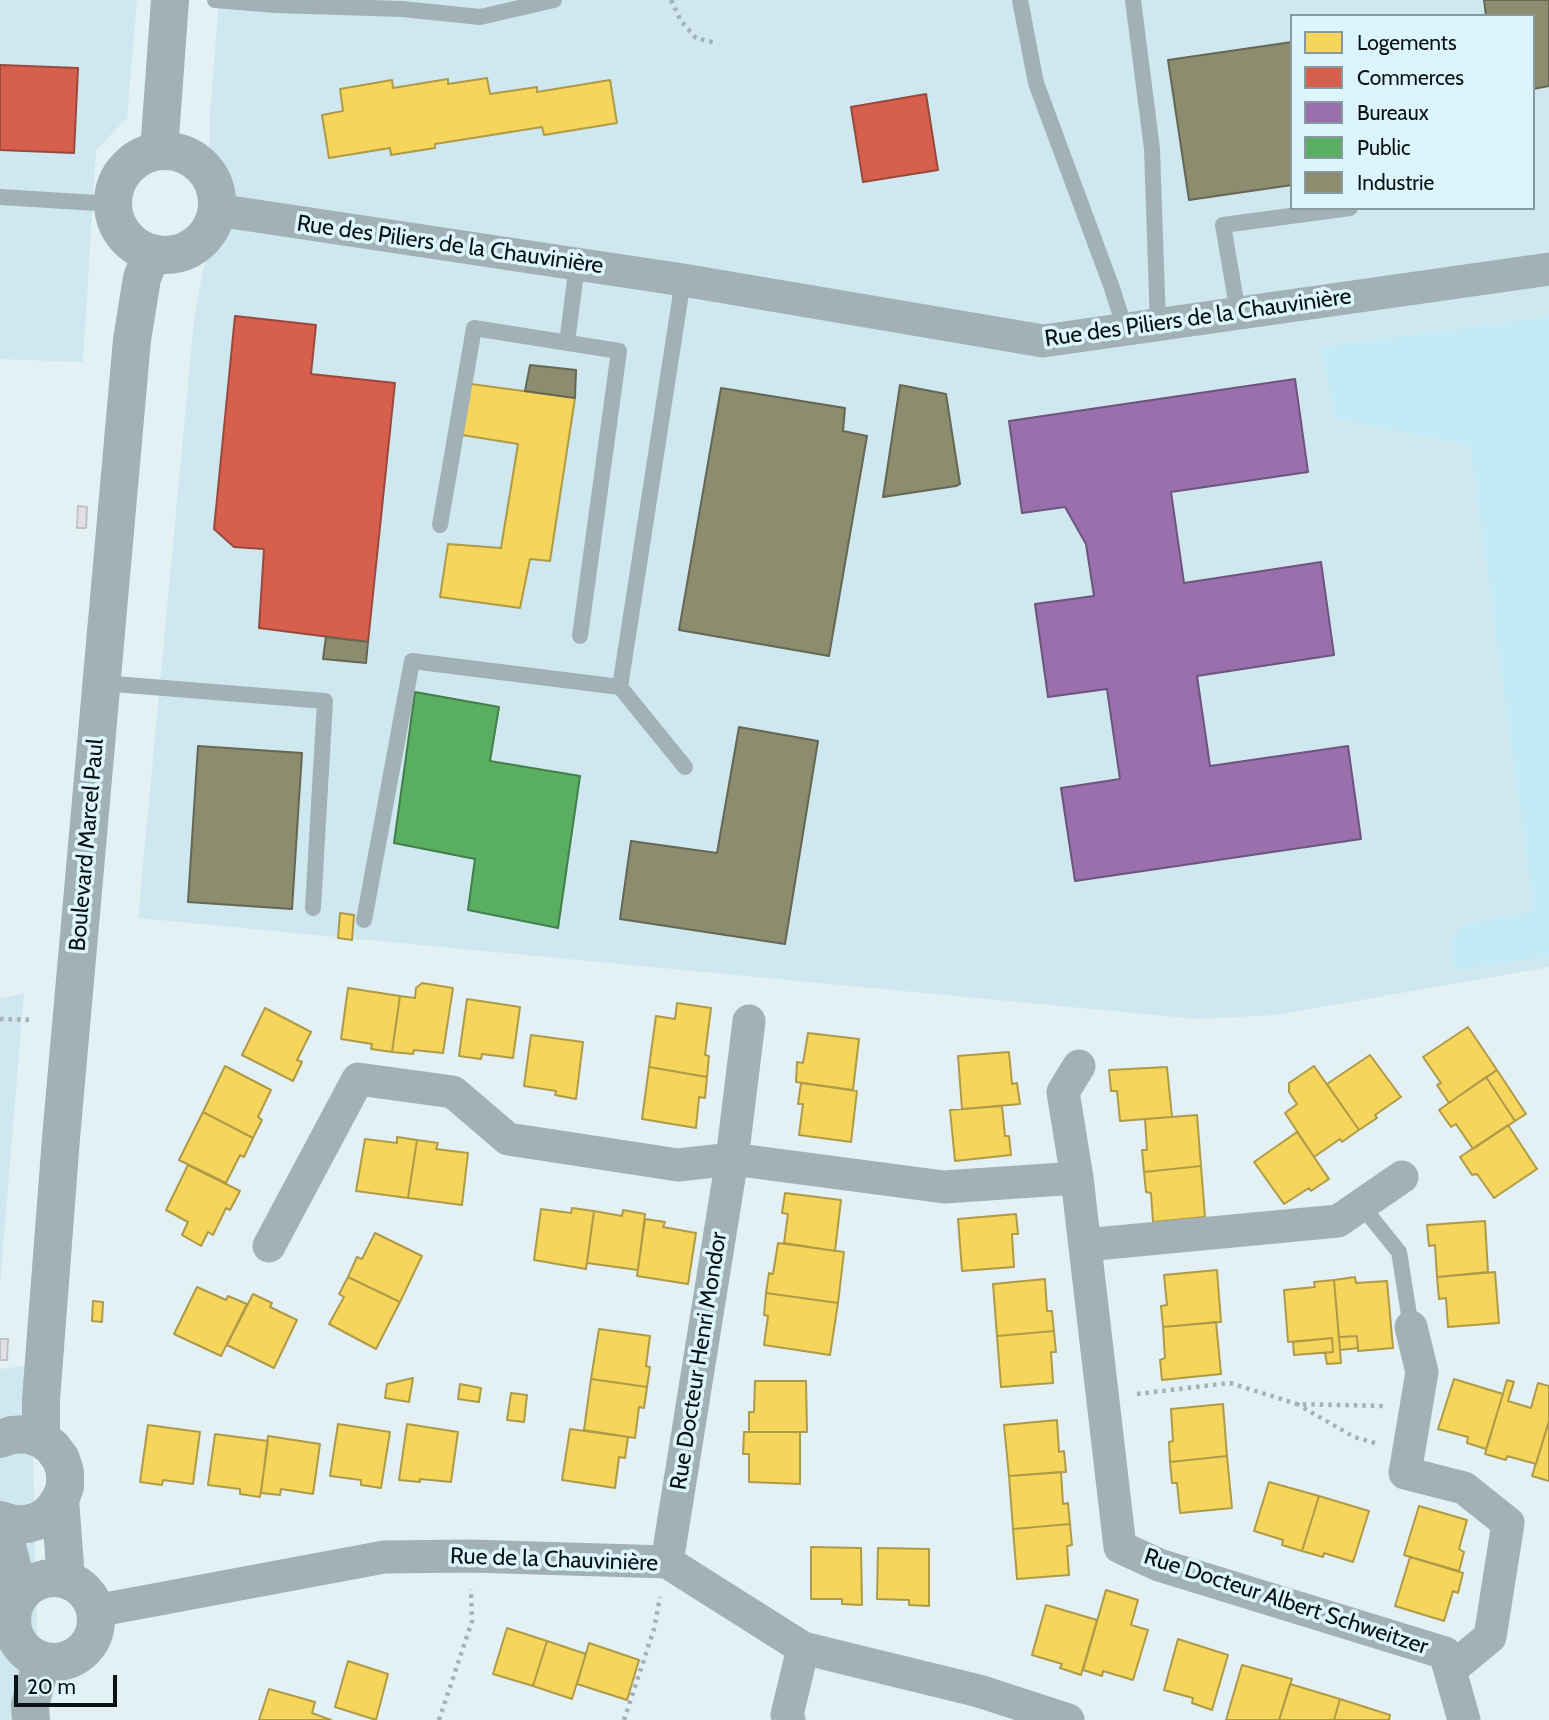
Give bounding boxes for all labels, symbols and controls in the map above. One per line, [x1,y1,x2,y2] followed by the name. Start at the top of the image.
[1290,14,1535,210] legend
[1357,30,1457,55] text: Logements
[1357,65,1464,90] text: Commerces
[1357,100,1429,125] text: Bureaux
[1357,135,1411,160] text: Public
[1357,170,1434,195] text: Industrie
[295,210,605,280] street label: Rue des Piliers de la Chauvinière
[1043,283,1353,353] street label: Rue des Piliers de la Chauvinière
[64,738,110,952] street label: Boulevard Marcel Paul
[665,1230,733,1492] street label: Rue Docteur Henri Mondor
[450,1543,658,1577] street label: Rue de la Chauvinière
[1140,1543,1432,1661] street label: Rue Docteur Albert Schweitzer
[18,1660,121,1704] scale bar
[27,1674,76,1699] text: 20 m

